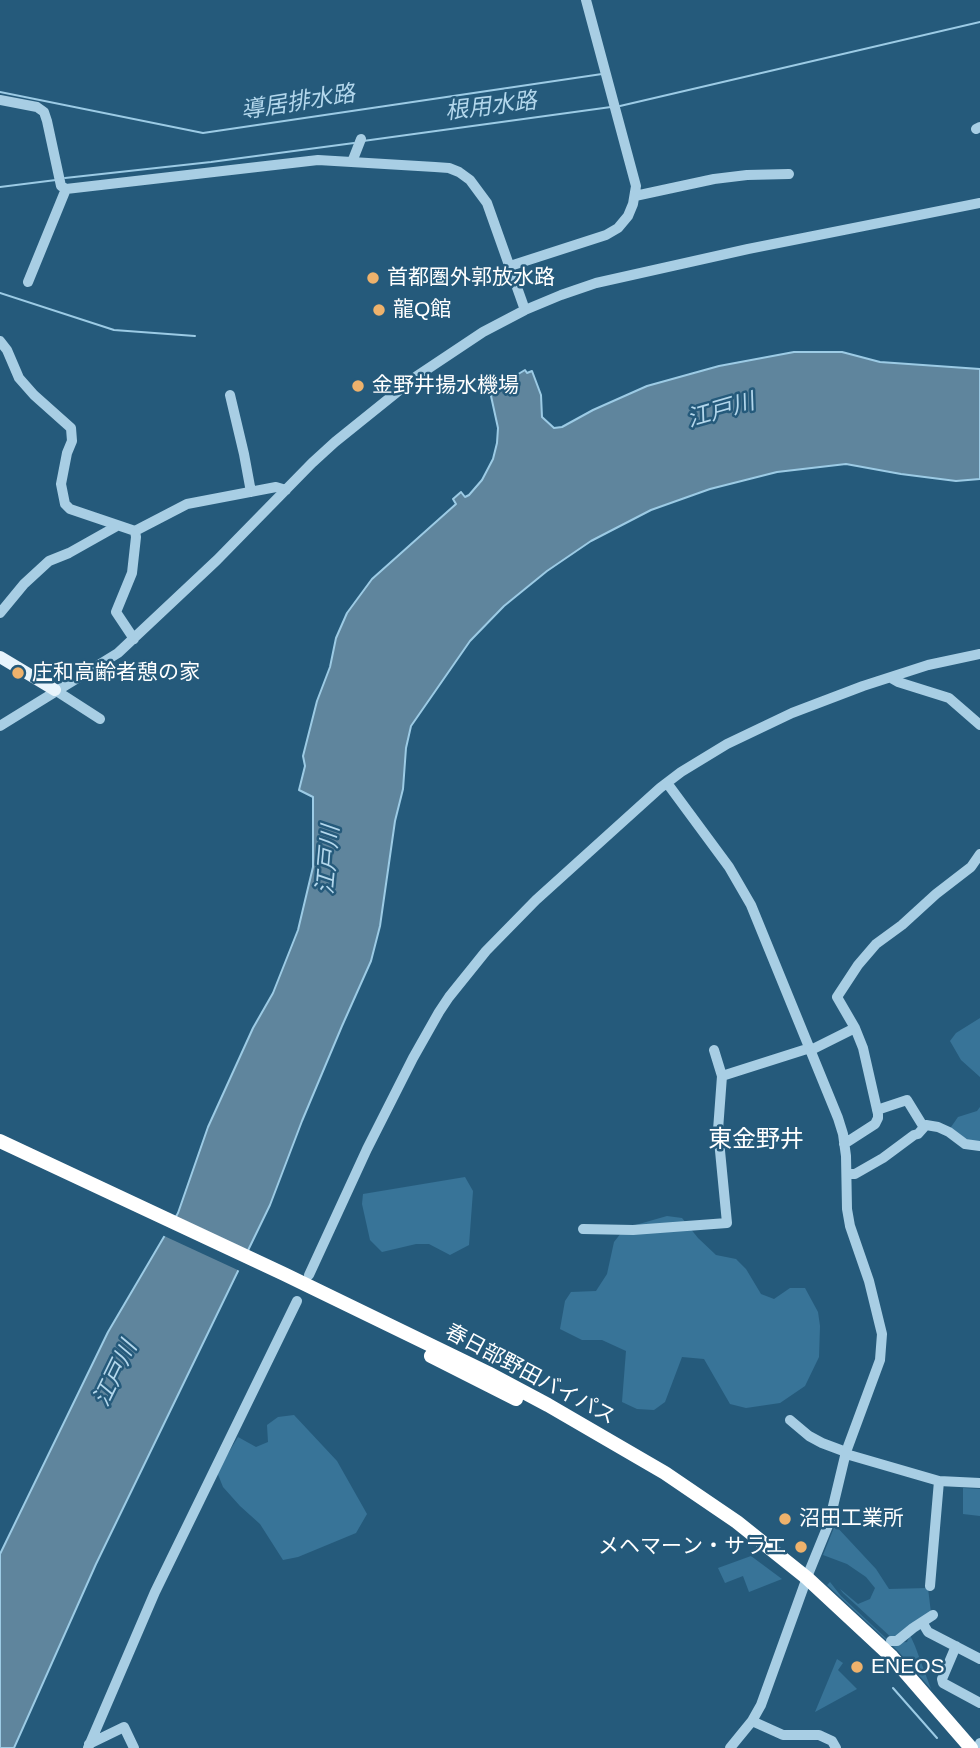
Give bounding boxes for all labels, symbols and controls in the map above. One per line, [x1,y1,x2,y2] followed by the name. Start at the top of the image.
[239,80,357,126] water label: 導居排水路
[444,88,538,126] water label: 根用水路
[387,265,555,291] place label: 首都圏外郭放水路
[365,270,381,286] marker: 首都圏外郭放水路
[393,297,451,323] place label: 龍Q館
[371,302,387,318] marker: 龍Q館
[372,373,519,399] place label: 金野井揚水機場
[350,378,366,394] marker: 金野井揚水機場
[684,388,758,434] water label: 江戸川
[32,660,200,686] place label: 庄和高齢者憩の家
[10,665,26,681] marker: 庄和高齢者憩の家
[312,824,346,896] water label: 江戸川
[708,1126,804,1154] district label: 東金野井
[441,1320,619,1430] street label: 春日部野田バイパス
[88,1337,144,1411] water label: 江戸川
[799,1506,904,1532] place label: 沼田工業所
[777,1511,793,1527] marker: 沼田工業所
[598,1534,787,1560] place label: メヘマーン・サラエ
[793,1539,809,1555] marker: メヘマーン・サラエ
[871,1654,945,1680] place label: ENEOS
[849,1659,865,1675] marker: ENEOS

